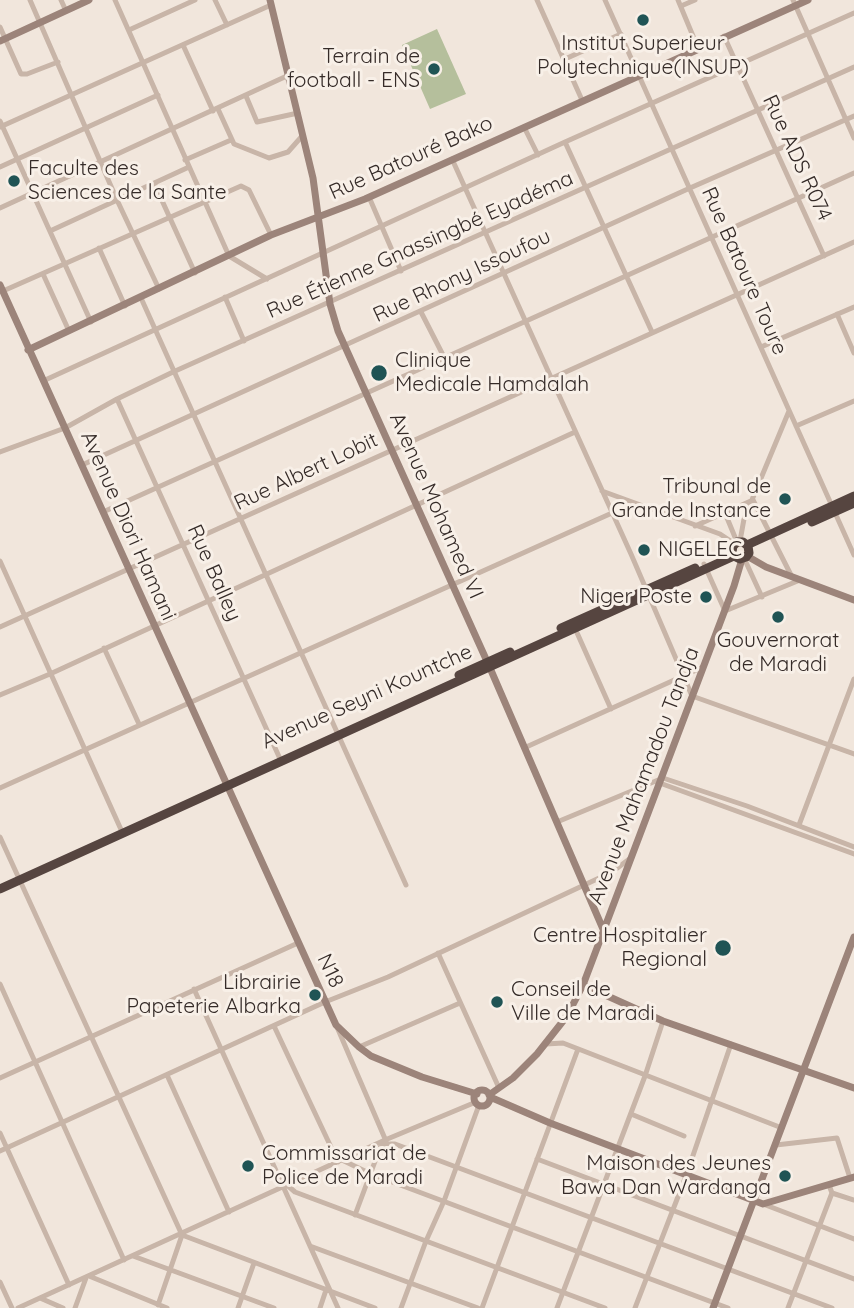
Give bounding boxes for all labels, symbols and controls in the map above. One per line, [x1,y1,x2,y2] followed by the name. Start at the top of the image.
[635,12,651,28] marker: Institut Superieur Polytechnique(INSUP)
[537,31,749,81] place label: Institut Superieur Polytechnique(INSUP)
[287,44,420,94] place label: Terrain de football - ENS
[426,61,442,77] marker: Terrain de football - ENS
[757,91,837,225] street label: Rue ADS R074
[325,111,497,205] street label: Rue Batouré Bako
[28,156,227,206] place label: Faculte des Sciences de la Sante
[263,166,577,324] street label: Rue Étienne Gnassingbé Eyadéma
[6,173,22,189] marker: Faculte des Sciences de la Sante
[696,183,792,359] street label: Rue Batoure Toure
[369,224,555,328] street label: Rue Rhony Issoufou
[395,348,589,398] place label: Clinique Medicale Hamdalah
[369,363,389,383] marker: Clinique Medicale Hamdalah
[384,409,488,603] street label: Avenue Mohamed VI
[75,427,181,625] street label: Avenue Diori Hamani
[230,428,382,516] street label: Rue Albert Lobit
[611,474,771,524] place label: Tribunal de Grande Instance
[777,491,793,507] marker: Tribunal de Grande Instance
[182,521,246,625] street label: Rue Balley
[658,537,742,563] place label: NIGELEC
[636,542,652,558] marker: NIGELEC
[580,584,692,610] place label: Niger Poste
[698,589,714,605] marker: Niger Poste
[770,609,786,625] marker: Gouvernorat de Maradi
[717,628,839,678] place label: Gouvernorat de Maradi
[258,639,476,755] street label: Avenue Seyni Kountche
[583,644,705,908] street label: Avenue Mahamadou Tandja
[533,923,707,973] place label: Centre Hospitalier Regional
[713,938,733,958] marker: Centre Hospitalier Regional
[311,950,349,992] street label: N18
[126,970,301,1020] place label: Librairie Papeterie Albarka
[511,977,655,1027] place label: Conseil de Ville de Maradi
[307,987,323,1003] marker: Librairie Papeterie Albarka
[489,994,505,1010] marker: Conseil de Ville de Maradi
[262,1141,427,1191] place label: Commissariat de Police de Maradi
[561,1151,771,1201] place label: Maison des Jeunes Bawa Dan Wardanga
[240,1158,256,1174] marker: Commissariat de Police de Maradi
[777,1168,793,1184] marker: Maison des Jeunes Bawa Dan Wardanga

